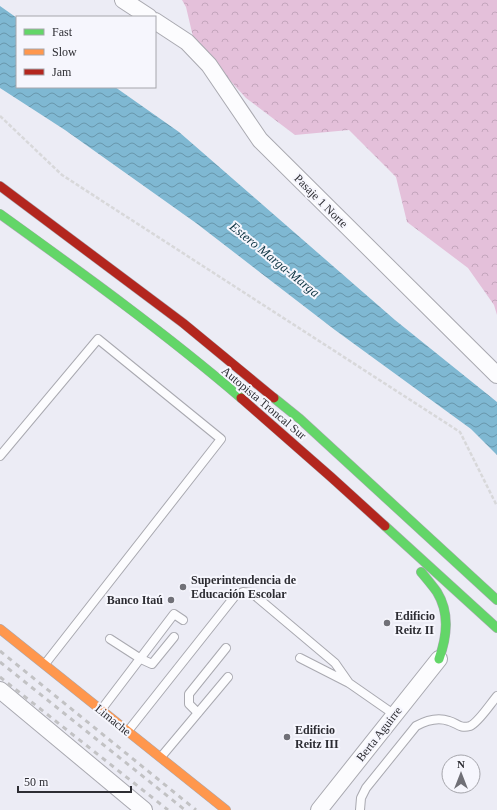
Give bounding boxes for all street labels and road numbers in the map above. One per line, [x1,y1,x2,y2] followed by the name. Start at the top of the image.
[291,171,351,231] street label: Pasaje 1 Norte
[219,364,309,442] street label: Autopista Troncal Sur
[92,701,134,739] street label: Limache
[353,704,405,764] street label: Berta Aguirre

